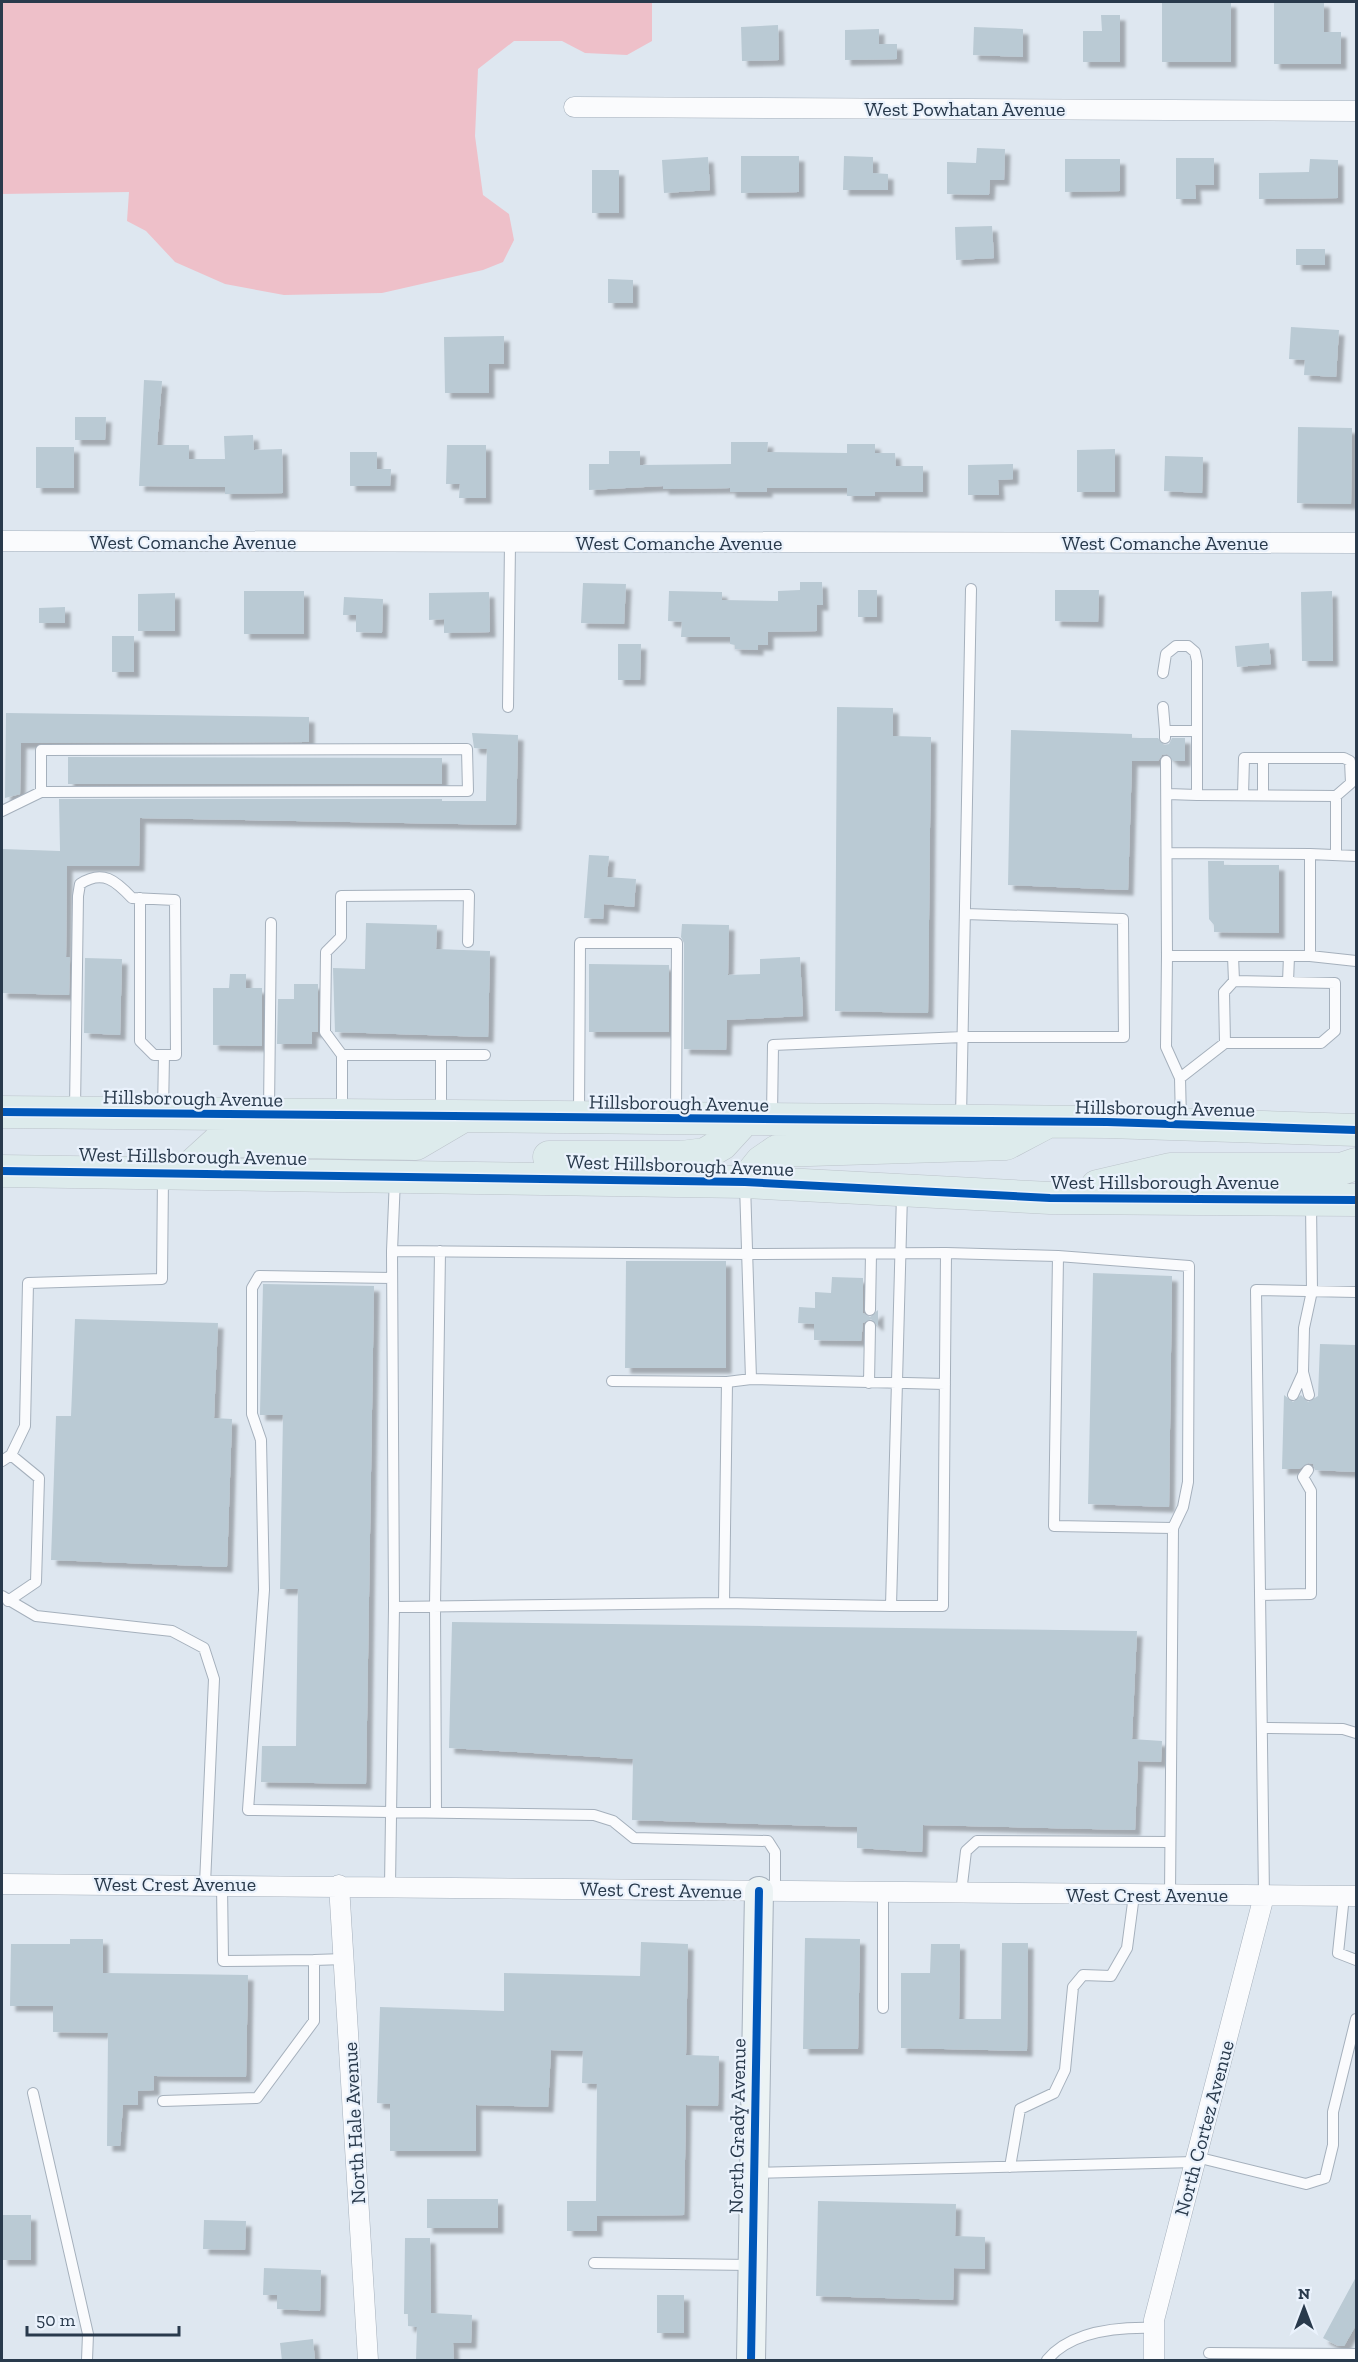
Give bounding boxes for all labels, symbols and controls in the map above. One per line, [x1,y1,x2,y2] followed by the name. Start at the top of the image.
[865,97,1065,121] street label: West Powhatan Avenue
[90,530,296,554] street label: West Comanche Avenue
[576,531,782,555] street label: West Comanche Avenue
[1062,531,1268,555] street label: West Comanche Avenue
[103,1084,283,1112] street label: Hillsborough Avenue
[589,1089,769,1117] street label: Hillsborough Avenue
[1075,1094,1255,1122] street label: Hillsborough Avenue
[79,1142,307,1170] street label: West Hillsborough Avenue
[566,1149,794,1181] street label: West Hillsborough Avenue
[1051,1170,1279,1194] street label: West Hillsborough Avenue
[94,1872,256,1896] street label: West Crest Avenue
[580,1877,742,1903] street label: West Crest Avenue
[1066,1883,1228,1907] street label: West Crest Avenue
[723,2038,751,2214] street label: North Grady Avenue
[1169,2038,1239,2218] street label: North Cortez Avenue
[338,2041,370,2205] street label: North Hale Avenue
[1274,2278,1334,2338] north arrow
[1298,2284,1310,2303] text: N
[27,2299,178,2337] scale bar
[36,2309,76,2331] text: 50 m

